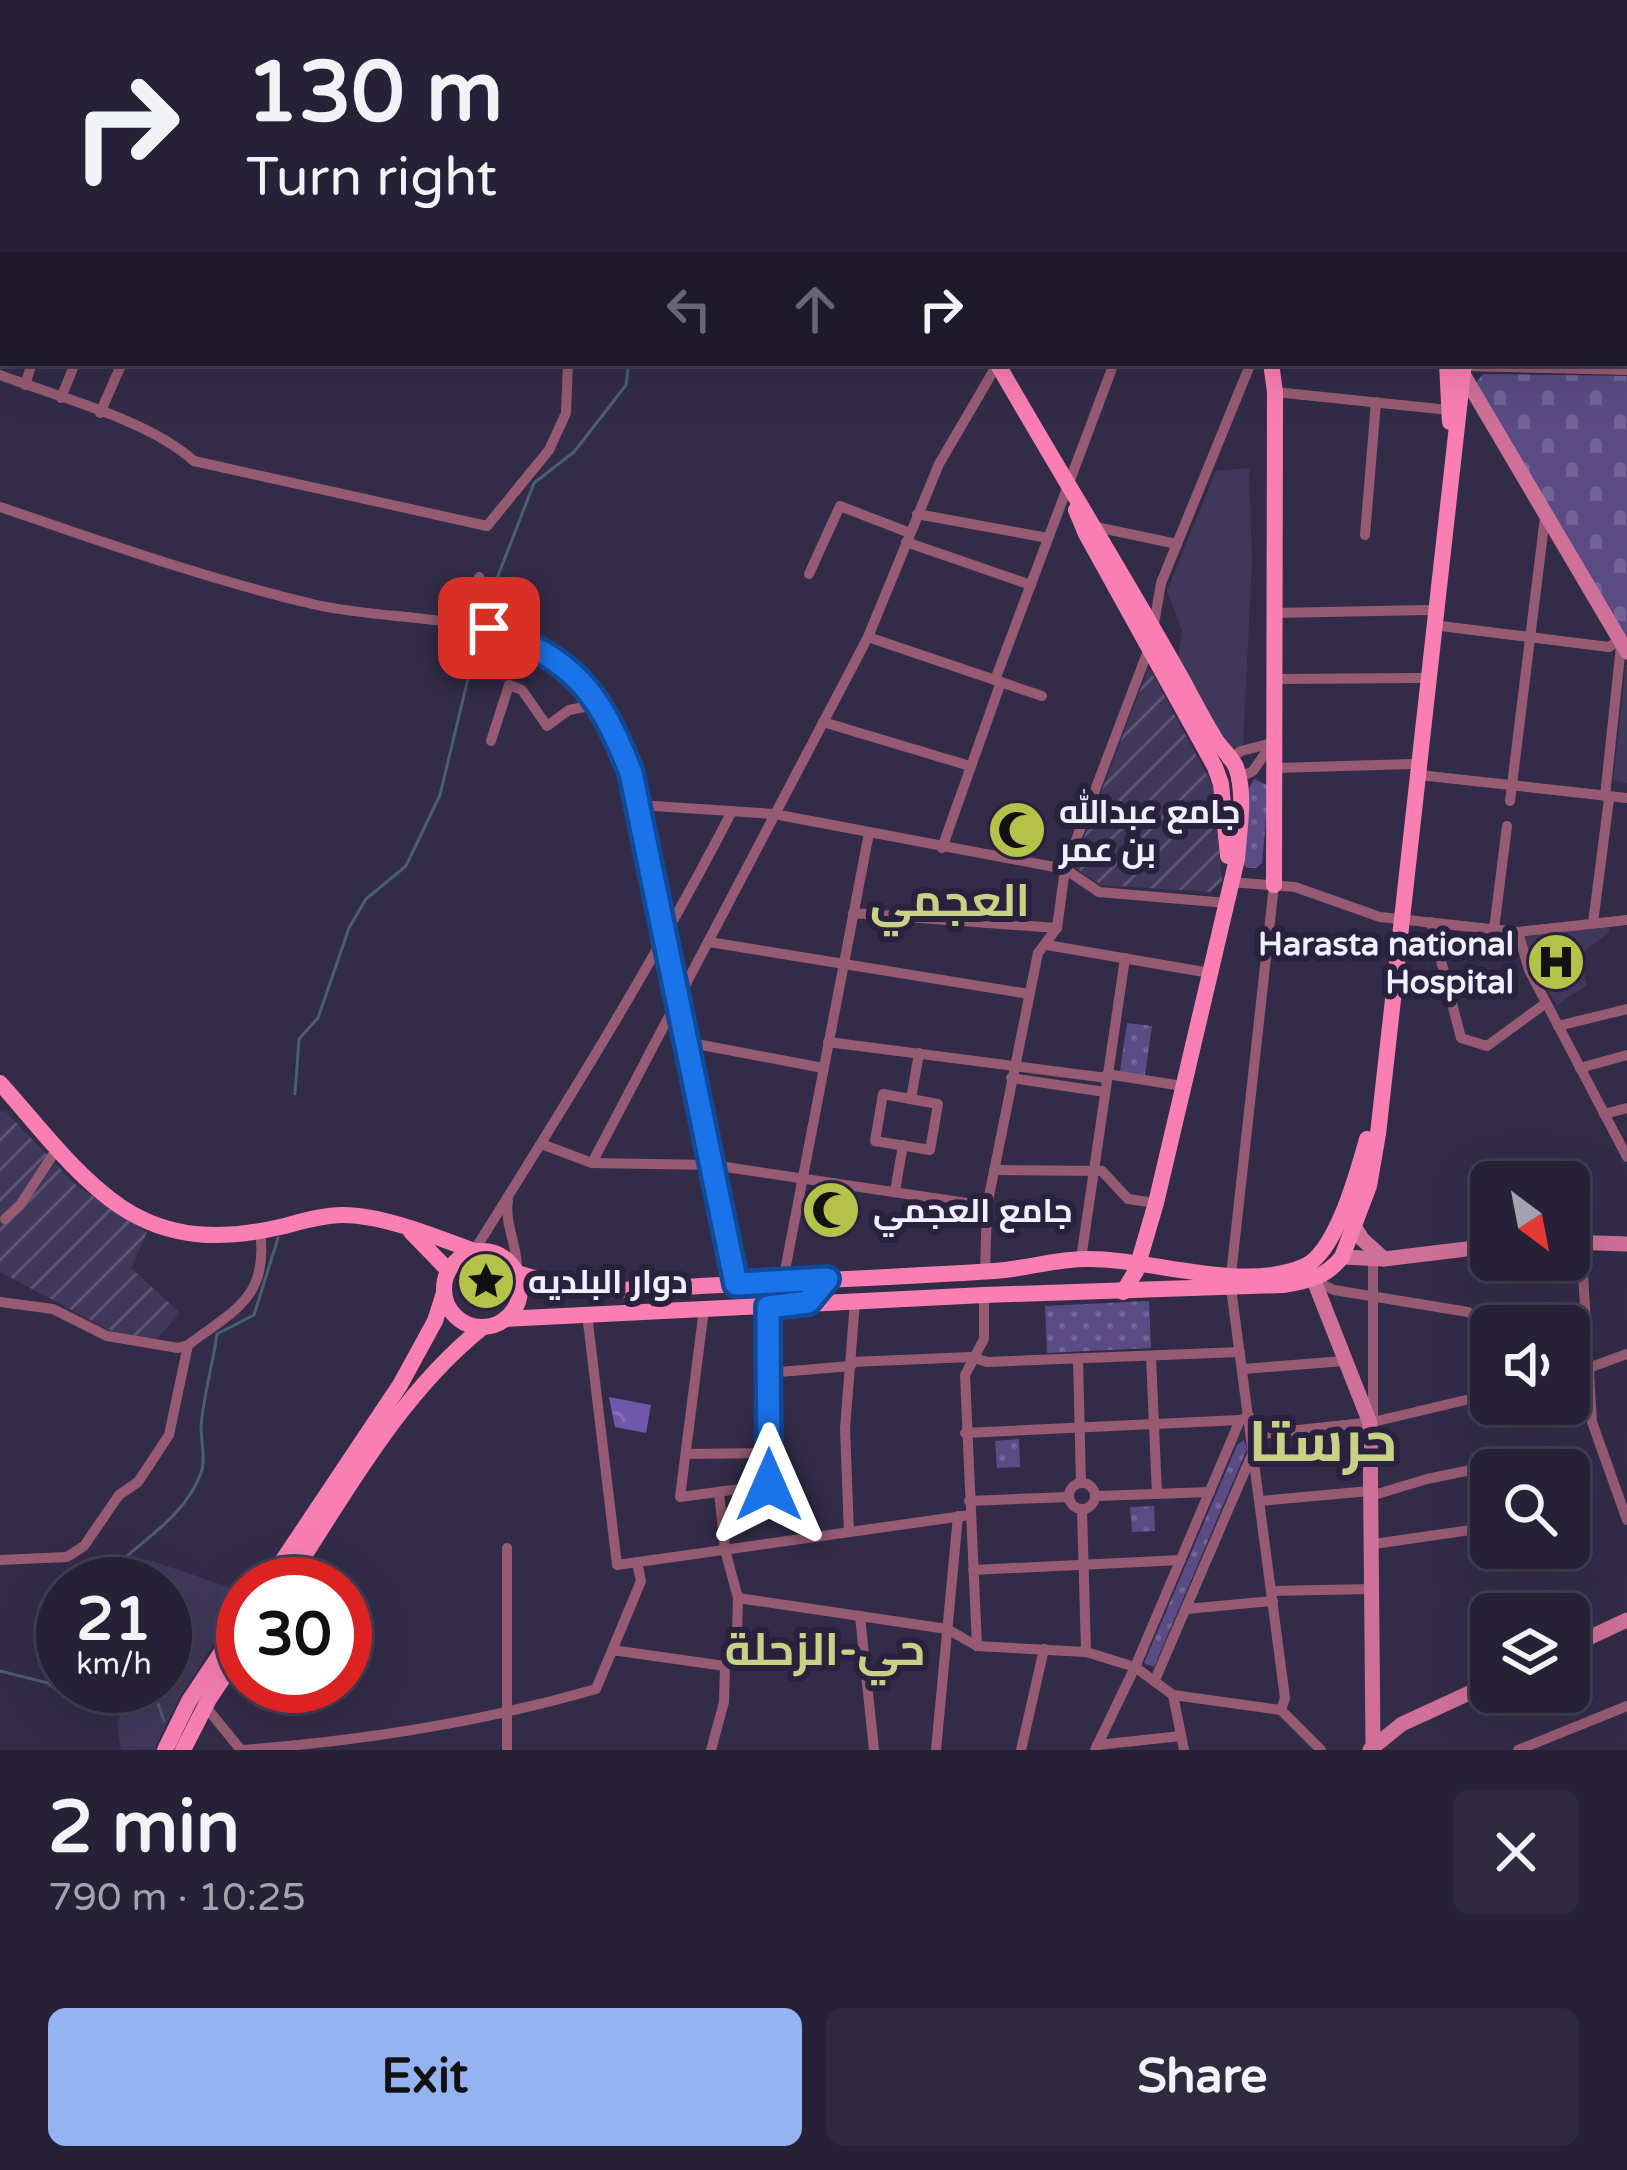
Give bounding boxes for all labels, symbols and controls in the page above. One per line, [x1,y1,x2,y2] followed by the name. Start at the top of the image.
[246,43,503,144] text: 130 m
[48,48,204,204] icon: right
[246,145,497,210] text: Turn right
[656,276,722,342] icon: left
[782,276,848,342] icon: ahead
[908,276,974,342] icon: right
[438,577,540,679] pin
[456,595,522,661] icon: arrive
[1058,789,1240,870] place label: جامع عبدالله بن عمر
[986,799,1048,861] mosque icon: جامع عبدالله بن عمر
[870,875,1030,937] district label: العجمي
[1258,925,1514,1002] place label: Harasta national Hospital
[1525,931,1587,993] hospital icon: Harasta national Hospital
[1470,1161,1590,1281] north arrow
[1470,1161,1590,1713] map controls
[800,1179,862,1241] mosque icon: جامع العجمي
[873,1192,1073,1237] place label: جامع العجمي
[455,1250,517,1312] place icon: دوار البلديه
[528,1263,688,1302] place label: دوار البلديه
[1470,1305,1590,1425] button: sound
[1249,1409,1397,1477] district label: حرستا
[706,1422,832,1548] position arrow
[1470,1449,1590,1569] button: search
[216,1557,372,1713] speed limit sign: 30
[76,1584,152,1656] text: 21
[1470,1593,1590,1713] button: layers
[725,1624,925,1686] district label: حي-الزحلة
[76,1646,152,1683] text: km/h
[48,1785,240,1872] text: 2 min
[1453,1789,1579,1915] button: close
[48,1874,306,1921] text: 790 m · 10:25
[48,2008,802,2146] button: Exit
[826,2008,1579,2146] button: Share

